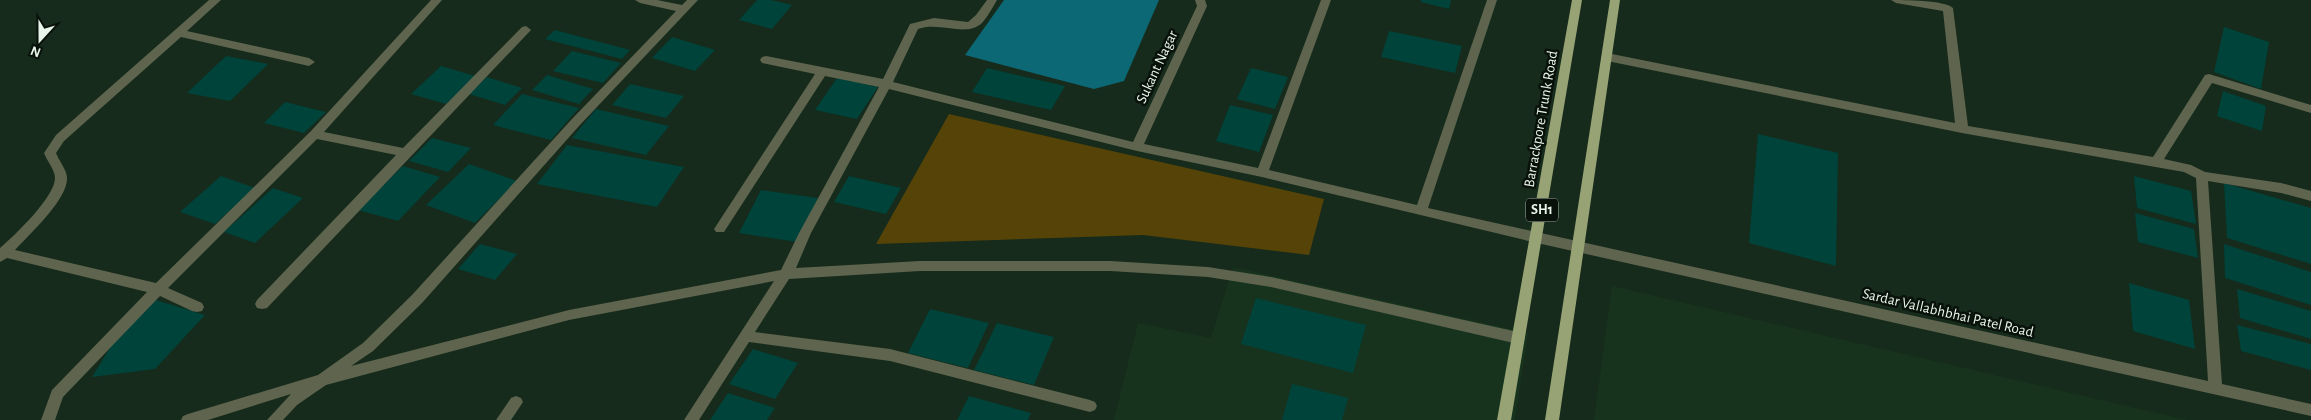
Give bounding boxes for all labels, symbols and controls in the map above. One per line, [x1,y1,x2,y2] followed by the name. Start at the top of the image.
[15,15,65,65] north arrow
[1134,28,1180,106] street label: Sukant Nagar
[29,43,43,59] text: N
[1522,49,1560,189] street label: Barrackpore Trunk Road
[1526,198,1558,222] road number: SH1
[1861,286,2035,340] street label: Sardar Vallabhbhai Patel Road

